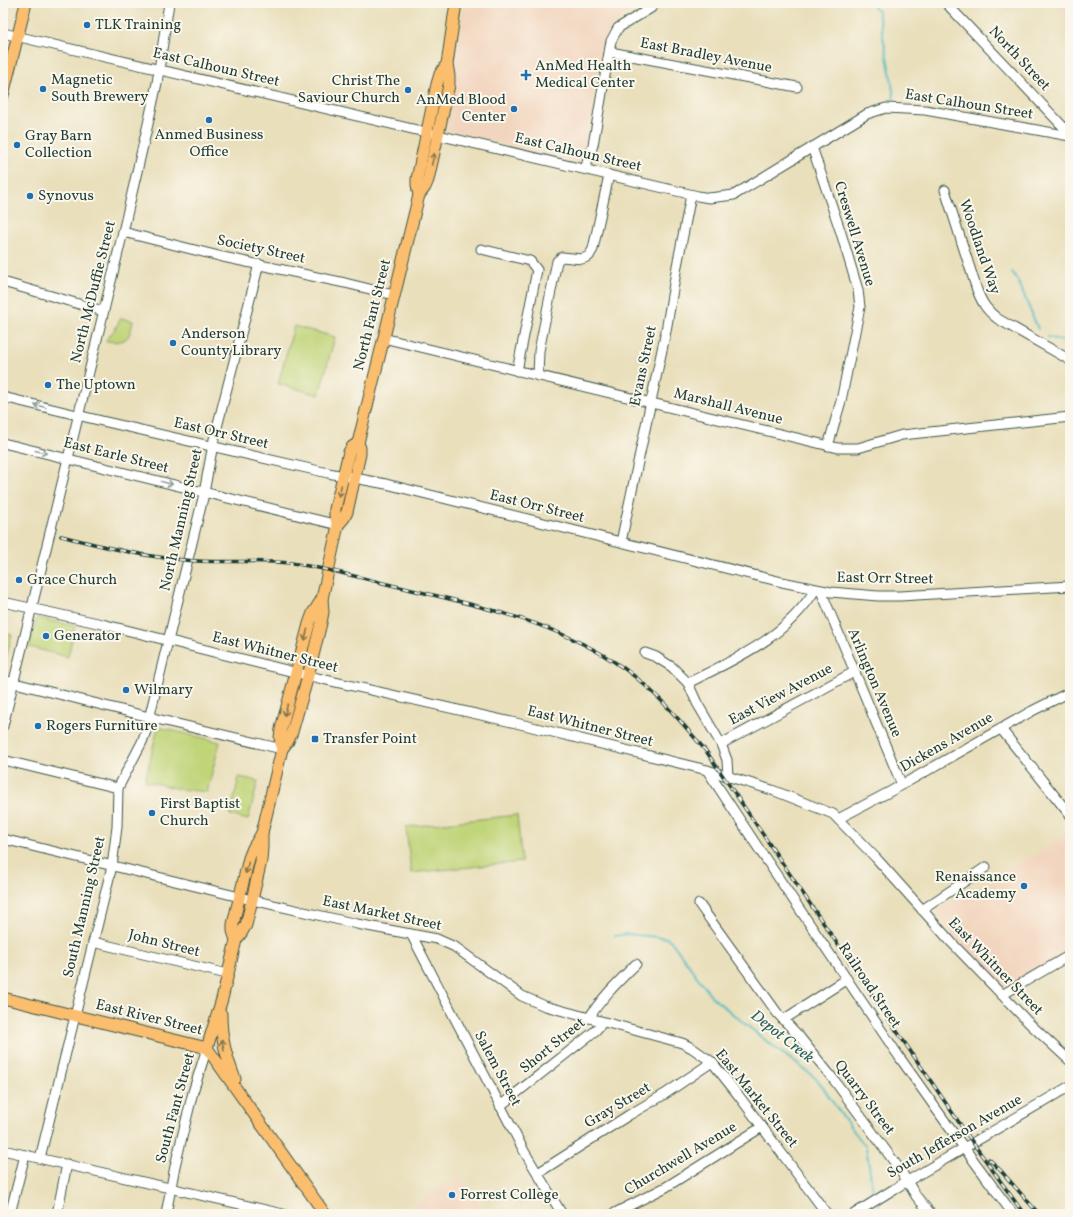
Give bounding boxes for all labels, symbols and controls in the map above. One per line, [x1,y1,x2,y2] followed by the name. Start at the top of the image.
[95,15,181,36] place label: TLK Training
[82,20,92,30] marker: TLK Training
[983,22,1055,96] street label: North Street
[638,33,774,79] street label: East Bradley Avenue
[151,43,281,93] street label: East Calhoun Street
[535,56,635,94] place label: AnMed Health Medical Center
[520,69,532,81] marker: AnMed Health Medical Center
[51,70,149,108] place label: Magnetic South Brewery
[298,71,400,109] place label: Christ The Saviour Church
[38,84,48,94] marker: Magnetic South Brewery
[903,84,1035,126] street label: East Calhoun Street
[403,85,413,95] marker: Christ The Saviour Church
[416,90,506,128] place label: AnMed Blood Center
[509,104,519,114] marker: AnMed Blood Center
[204,115,214,125] marker: Anmed Business Office
[154,125,264,163] place label: Anmed Business Office
[25,126,92,164] place label: Gray Barn Collection
[513,128,643,178] street label: East Calhoun Street
[12,140,22,150] marker: Gray Barn Collection
[430,153,438,166] one-way arrow
[828,179,880,289] street label: Creswell Avenue
[38,186,94,207] place label: Synovus
[25,191,35,201] marker: Synovus
[953,197,1005,297] street label: Woodland Way
[66,219,122,365] street label: North McDuffie Street
[215,230,307,270] street label: Society Street
[349,257,397,373] street label: North Fant Street
[181,324,281,362] place label: Anderson County Library
[625,324,663,408] street label: Evans Street
[168,338,178,348] marker: Anderson County Library
[56,375,136,396] place label: The Uptown
[43,380,53,390] marker: The Uptown
[671,383,785,431] street label: Marshall Avenue
[34,402,47,409] one-way arrow
[171,413,271,455] street label: East Orr Street
[61,433,171,479] street label: East Earle Street
[155,447,209,593] street label: North Manning Street
[34,449,47,456] one-way arrow
[160,480,173,487] one-way arrow
[335,484,343,497] one-way arrow
[487,485,587,529] street label: East Orr Street
[836,568,934,590] street label: East Orr Street
[27,570,117,591] place label: Grace Church
[14,575,24,585] marker: Grace Church
[842,625,906,741] street label: Arlington Avenue
[54,626,121,647] place label: Generator
[210,627,340,679] street label: East Whitner Street
[302,628,309,641] one-way arrow
[41,631,51,641] marker: Generator
[725,659,837,731] street label: East View Avenue
[134,680,193,701] place label: Wilmary
[121,685,131,695] marker: Wilmary
[525,701,655,753] street label: East Whitner Street
[282,704,289,717] one-way arrow
[897,708,997,778] street label: Dickens Avenue
[46,716,158,737] place label: Rogers Furniture
[33,721,43,731] marker: Rogers Furniture
[323,729,417,750] place label: Transfer Point
[310,734,320,744] marker: Transfer Point
[160,794,240,832] place label: First Baptist Church
[147,808,157,818] marker: First Baptist Church
[58,834,112,980] street label: South Manning Street
[242,862,250,875] one-way arrow
[935,867,1016,905] place label: Renaissance Academy
[1019,881,1029,891] marker: Renaissance Academy
[320,891,444,937] street label: East Market Street
[943,913,1047,1021] street label: East Whitner Street
[126,925,202,963] street label: John Street
[833,939,905,1033] street label: Railroad Street
[93,995,205,1041] street label: East River Street
[746,1005,819,1069] water label: Depot Creek
[516,1013,590,1079] street label: Short Street
[468,1027,526,1111] street label: Salem Street
[219,1038,227,1051] one-way arrow
[710,1045,802,1153] street label: East Market Street
[151,1050,201,1166] street label: South Fant Street
[829,1056,899,1140] street label: Quarry Street
[581,1078,655,1134] street label: Gray Street
[884,1090,1026,1184] street label: South Jefferson Avenue
[621,1117,741,1201] street label: Churchwell Avenue
[460,1185,559,1206] place label: Forrest College
[447,1190,457,1200] marker: Forrest College

